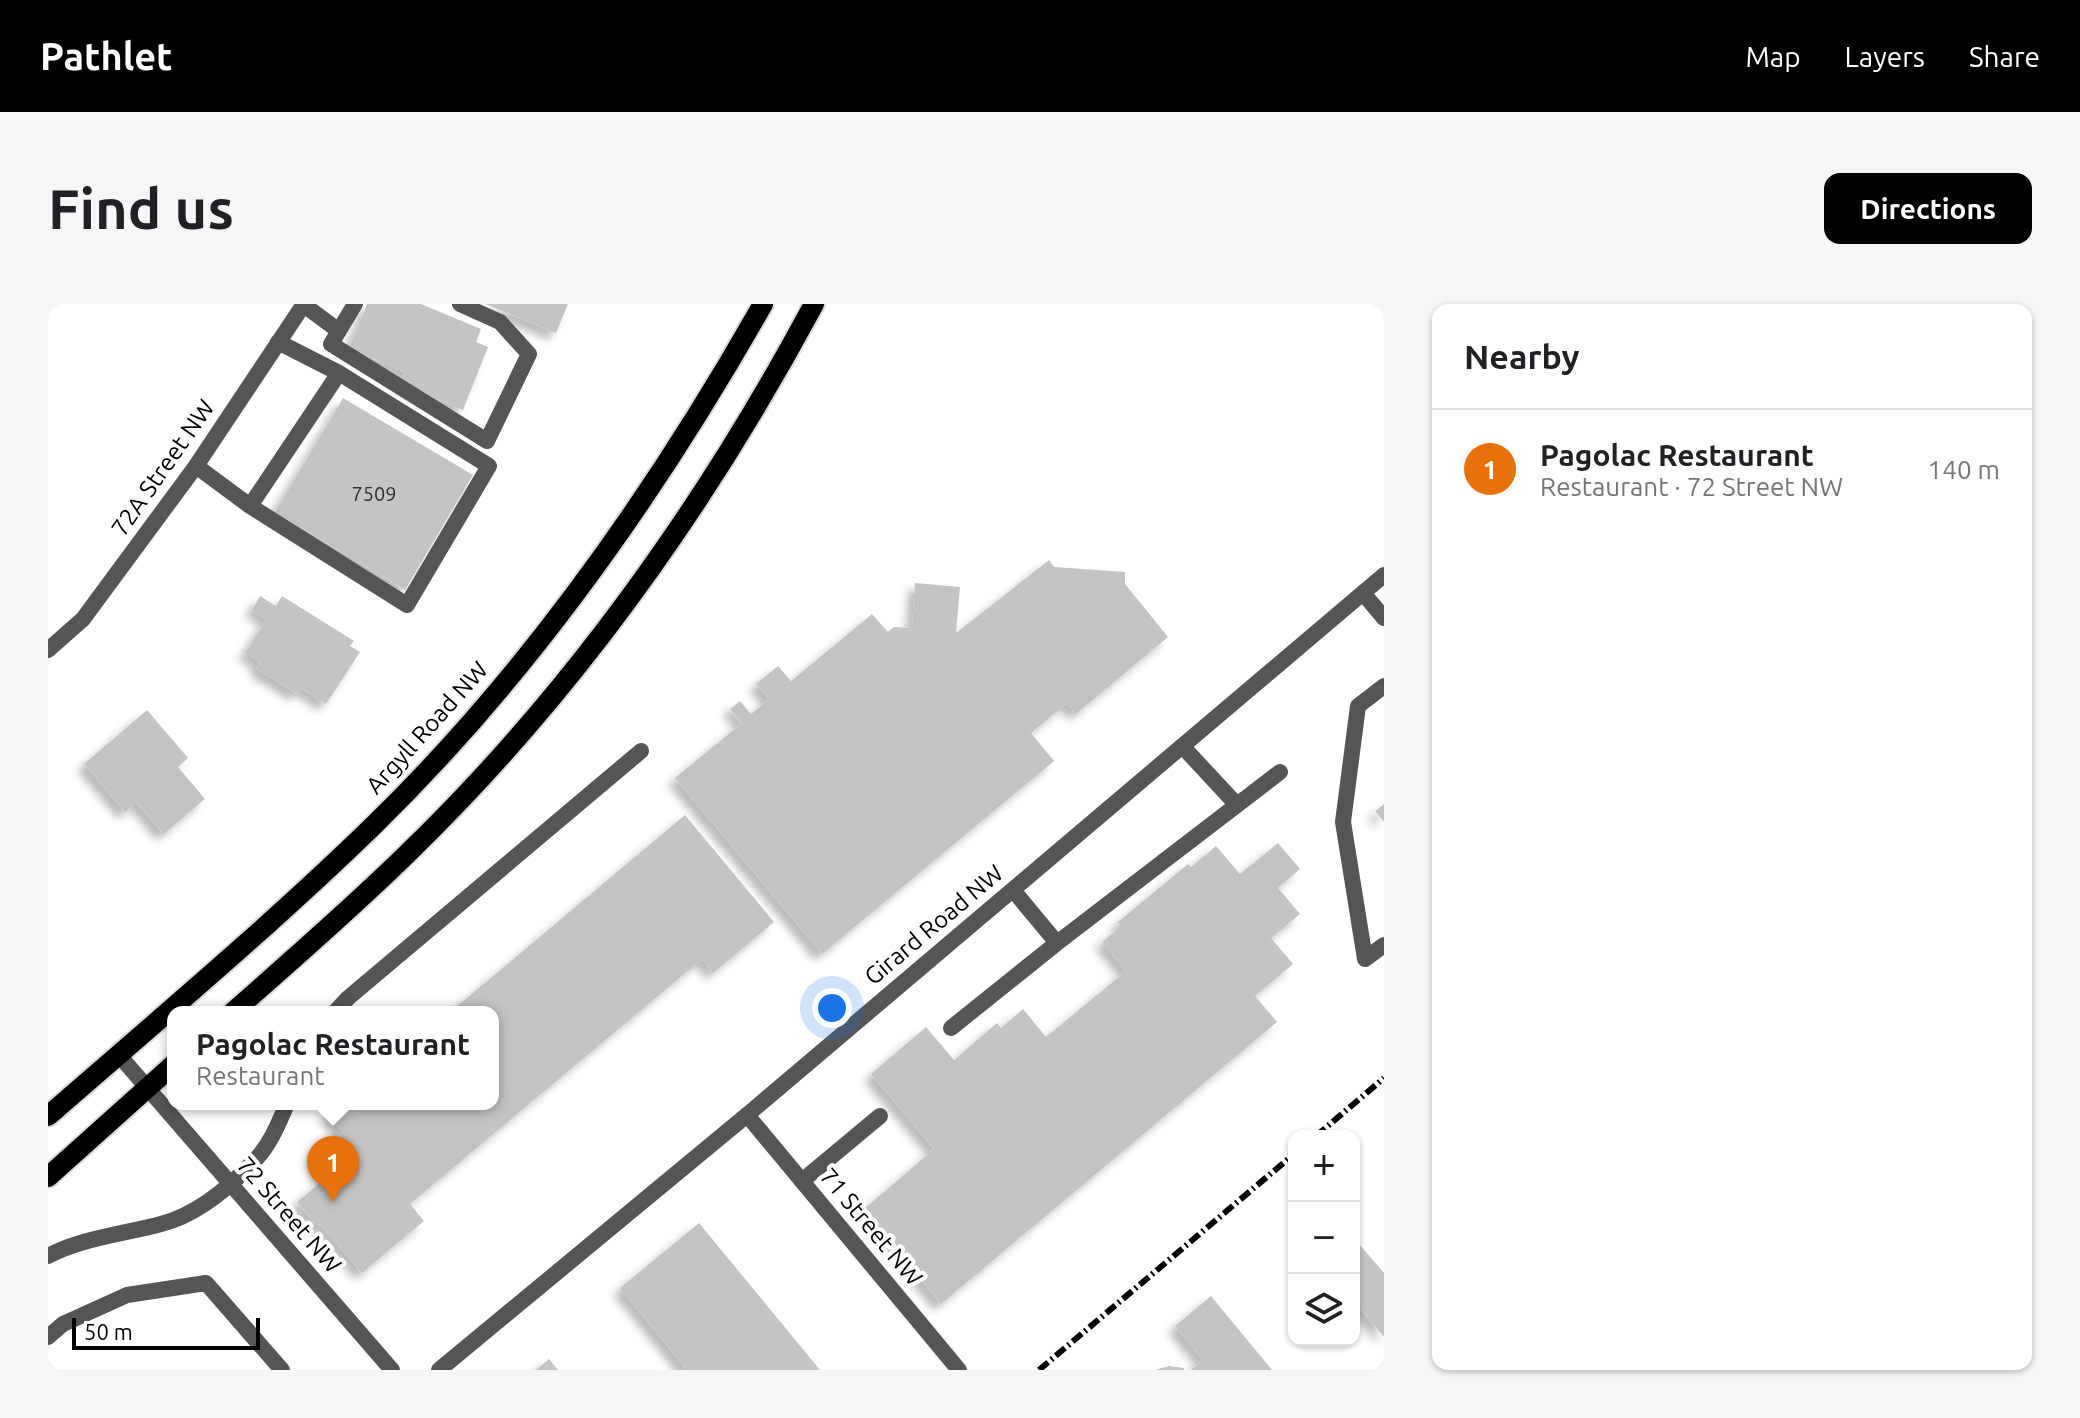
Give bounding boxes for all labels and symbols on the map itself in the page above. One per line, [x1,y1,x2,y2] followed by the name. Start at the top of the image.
[106,394,220,541] street label: 72A Street NW
[351,482,397,505] house number: 7509
[360,656,493,799] street label: Argyll Road NW
[859,859,1008,990] street label: Girard Road NW
[812,988,852,1028] your location
[307,1136,359,1202] pin: 1
[232,1151,347,1278] street label: 72 Street NW
[815,1163,928,1291] street label: 71 Street NW
[72,1314,260,1350] scale bar

